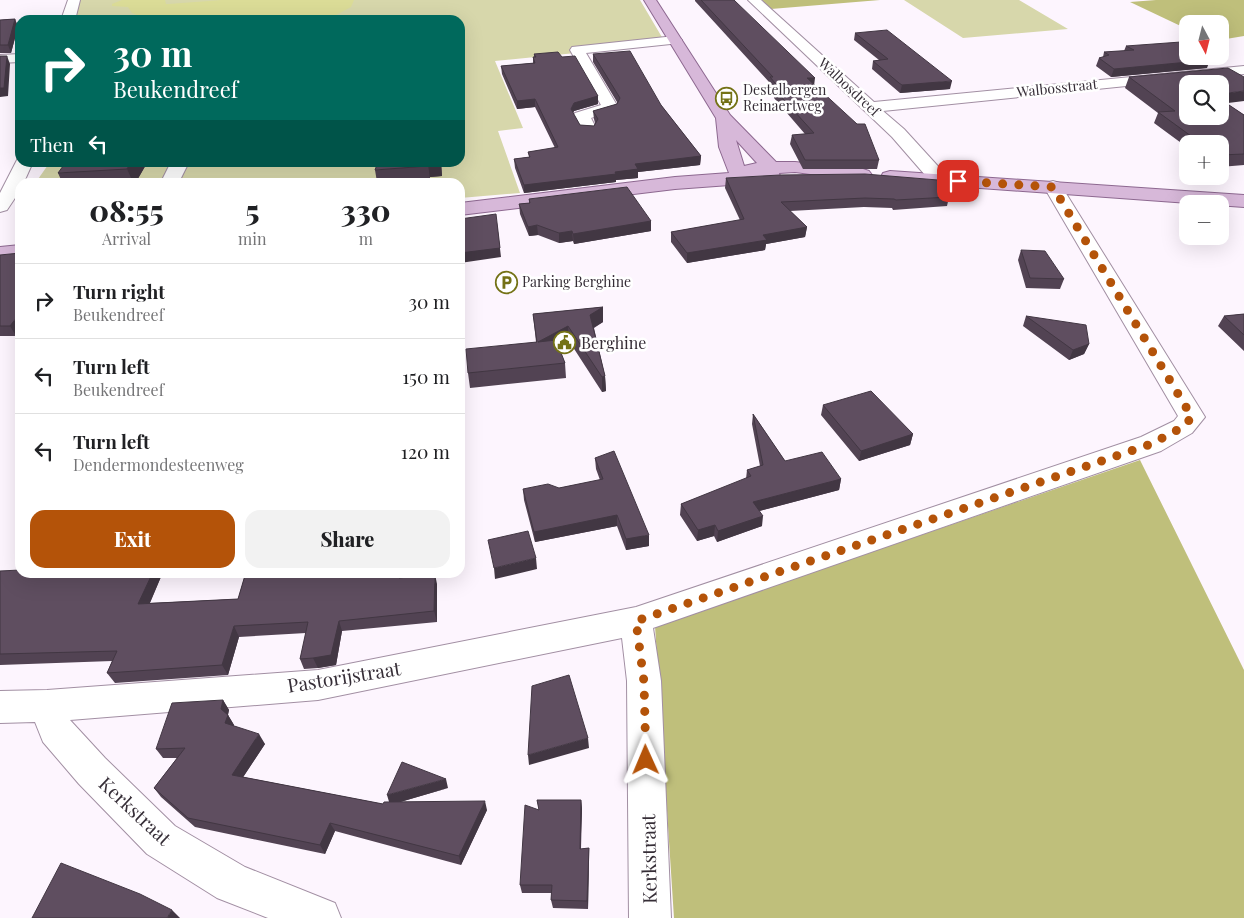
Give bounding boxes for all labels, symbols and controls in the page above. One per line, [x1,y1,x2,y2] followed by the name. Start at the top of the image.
[1179,15,1229,65] north arrow
[1179,15,1229,245] map controls
[113,29,193,76] text: 30 m
[30,35,95,100] icon: right
[814,53,885,121] street label: Walbosdreef
[113,74,238,104] text: Beukendreef
[1015,74,1099,101] street label: Walbosstraat
[1179,75,1229,125] button: search
[743,80,827,115] place label: Destelbergen Reinaertweg
[715,86,739,110] bus stop icon: Destelbergen Reinaertweg
[84,130,112,158] icon: left
[30,131,74,157] text: Then
[1179,135,1229,185] button: +
[937,160,979,202] pin
[944,167,972,195] icon: arrive
[89,190,164,230] text: 08:55
[245,190,259,230] text: 5
[341,190,391,230] text: 330
[1179,195,1229,245] button: −
[102,228,151,249] text: Arrival
[238,228,267,249] text: min
[359,228,373,249] text: m
[494,270,518,294] parking icon: Parking Berghine
[522,272,631,291] place label: Parking Berghine
[73,278,165,304] text: Turn right
[30,287,58,315] icon: right
[408,288,450,314] text: 30 m
[73,304,164,325] text: Beukendreef
[553,331,577,355] public building icon: Berghine
[581,332,646,353] place label: Berghine
[73,353,150,379] text: Turn left
[30,362,58,390] icon: left
[402,363,450,389] text: 150 m
[73,379,164,400] text: Beukendreef
[73,428,150,454] text: Turn left
[30,437,58,465] icon: left
[401,438,450,464] text: 120 m
[73,454,244,475] text: Dendermondesteenweg
[30,510,235,568] button: Exit
[245,510,450,568] button: Share
[285,654,403,698] street label: Pastorijstraat
[619,733,671,785] position arrow
[94,770,178,851] street label: Kerkstraat
[634,814,662,904] street label: Kerkstraat

